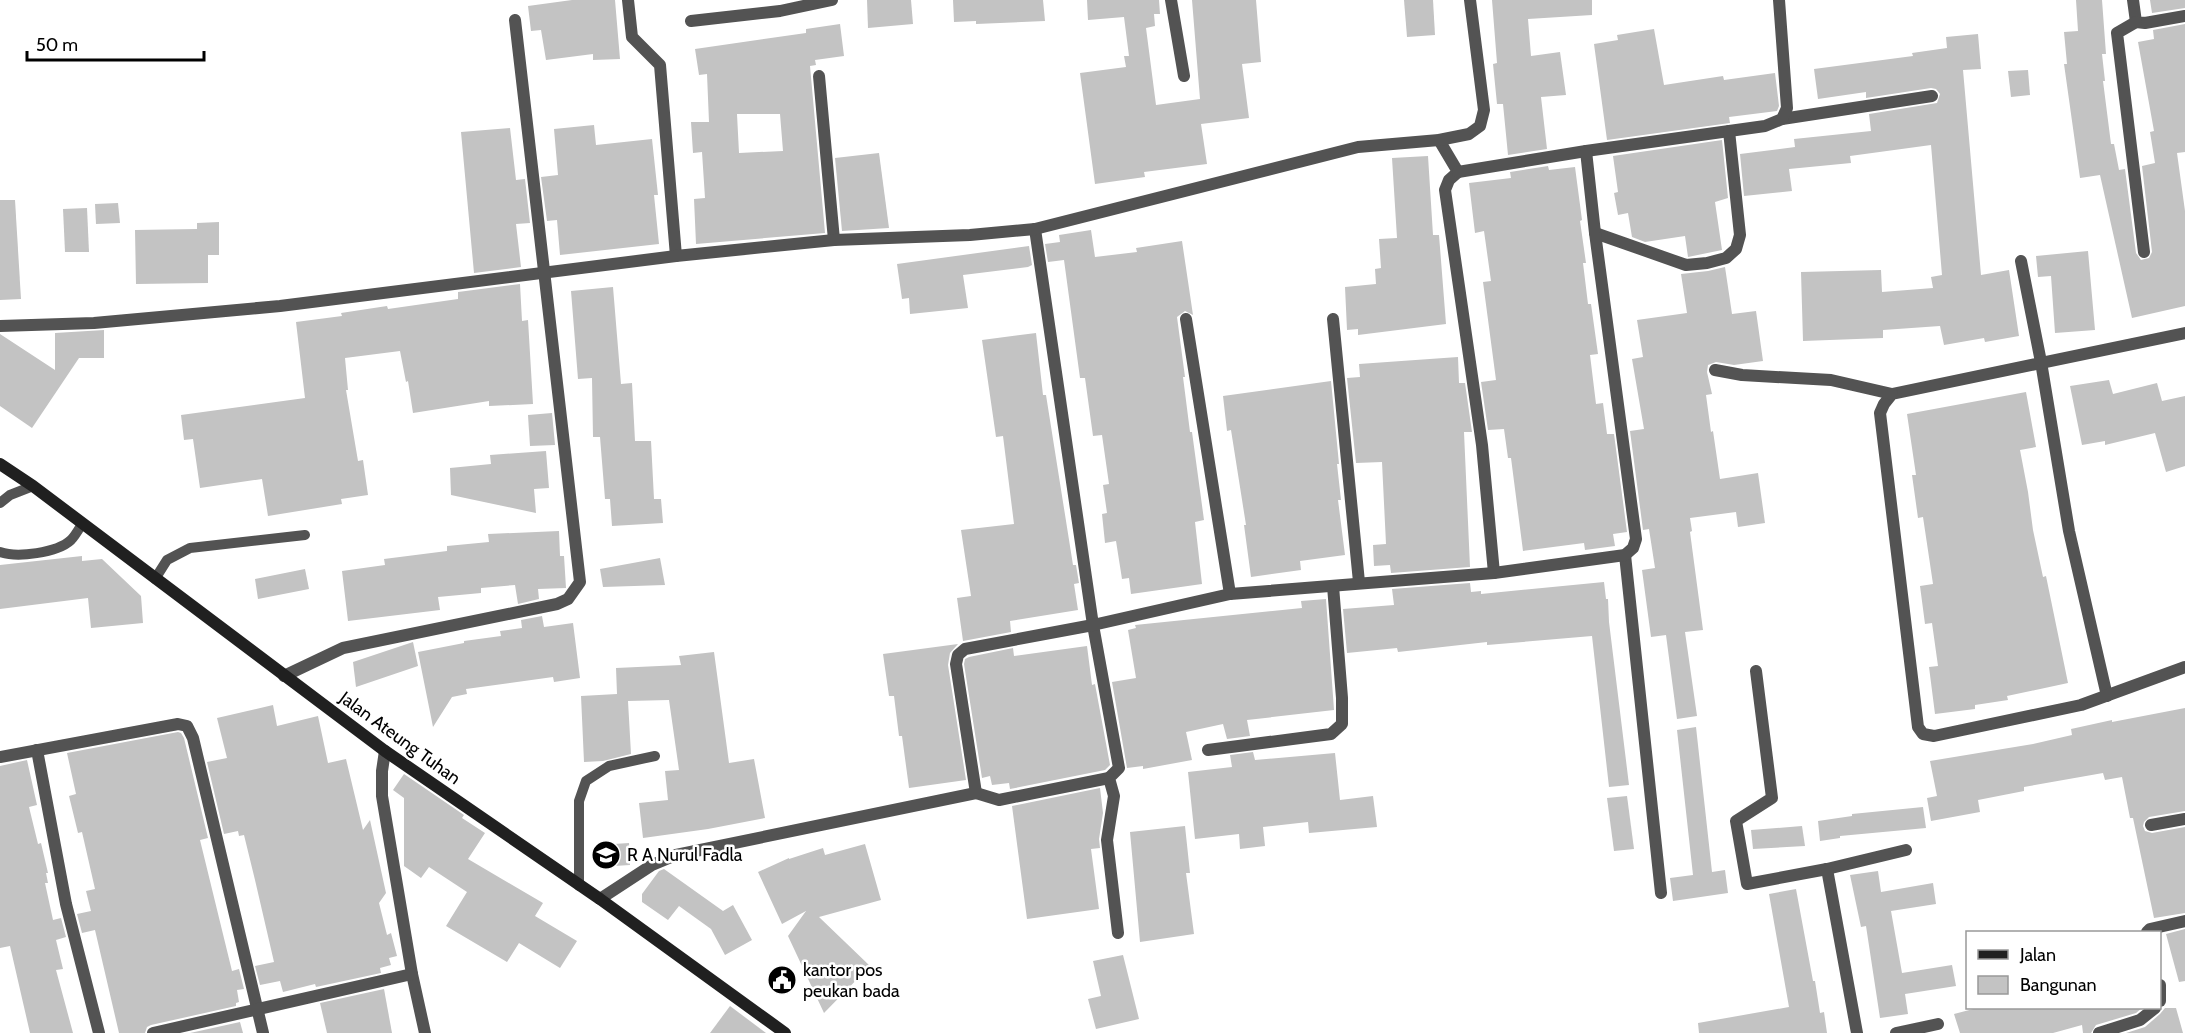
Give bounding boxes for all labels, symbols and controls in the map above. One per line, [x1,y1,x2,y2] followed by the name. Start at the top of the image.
[27,24,204,62] scale bar
[36,34,78,56] text: 50 m
[334,686,465,789] street label: Jalan Ateung Tuhan
[590,839,622,871] school or university icon: R A Nurul Fadla
[627,844,743,866] place label: R A Nurul Fadla
[1966,931,2161,1009] legend
[2019,944,2056,966] text: Jalan
[803,959,900,1002] place label: kantor pos peukan bada
[766,964,798,996] public building icon: kantor pos peukan bada
[2020,974,2097,996] text: Bangunan

